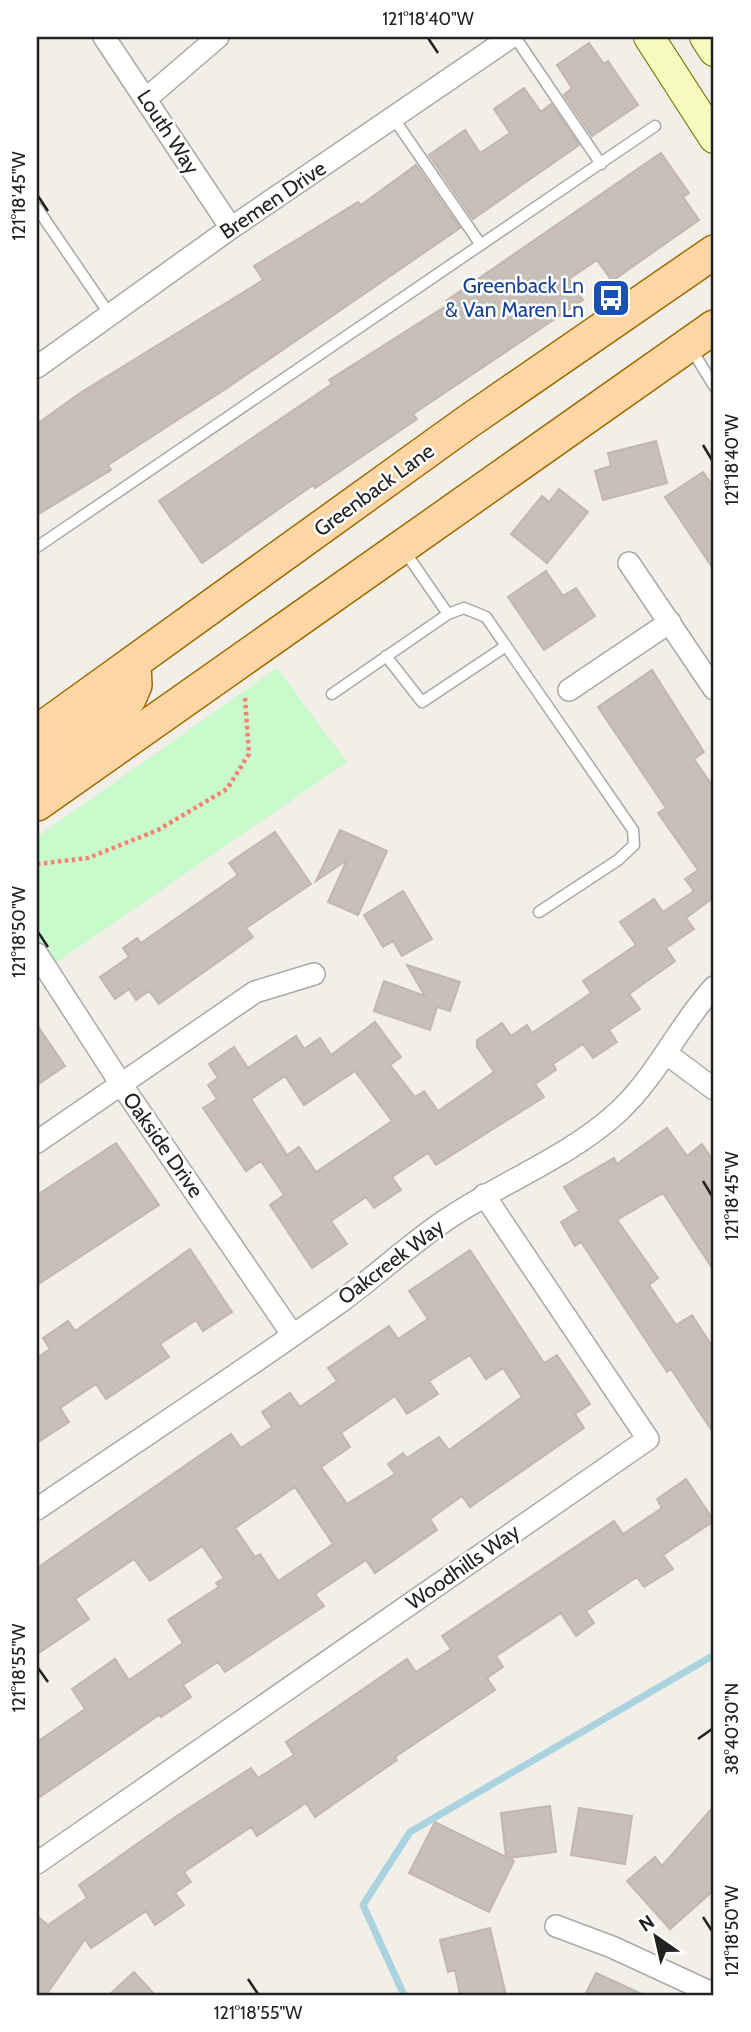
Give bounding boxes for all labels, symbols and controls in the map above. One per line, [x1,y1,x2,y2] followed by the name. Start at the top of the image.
[382,8,474,30] text: 121°18'40"W
[132,85,205,179] street label: Louth Way
[8,152,30,240] text: 121°18'45"W
[215,155,331,244] street label: Bremen Drive
[445,273,584,322] place label: Greenback Ln & Van Maren Ln
[590,277,632,319] bus stop icon: Greenback Ln & Van Maren Ln
[721,414,743,506] text: 121°18'40"W
[309,438,439,541] street label: Greenback Lane
[8,886,30,978] text: 121°18'50"W
[118,1087,209,1202] street label: Oakside Drive
[721,1152,743,1240] text: 121°18'45"W
[333,1214,449,1309] street label: Oakcreek Way
[401,1518,524,1615] street label: Woodhills Way
[8,1624,30,1712] text: 121°18'55"W
[721,1683,743,1775] text: 38°40'30"N
[721,1885,743,1977] text: 121°18'50"W
[622,1902,692,1972] north arrow
[635,1910,659,1937] text: N
[214,2002,302,2024] text: 121°18'55"W

